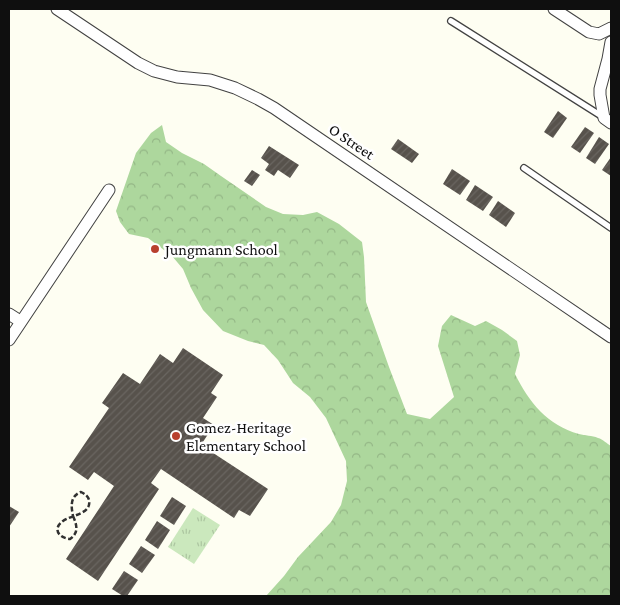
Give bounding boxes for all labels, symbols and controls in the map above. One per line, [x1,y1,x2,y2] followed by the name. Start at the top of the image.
[326,120,378,163] street label: O Street
[163,241,278,259] place label: Jungmann School
[149,243,161,255] marker: Jungmann School
[186,419,306,455] place label: Gomez-Heritage Elementary School
[170,430,182,442] marker: Gomez-Heritage Elementary School

